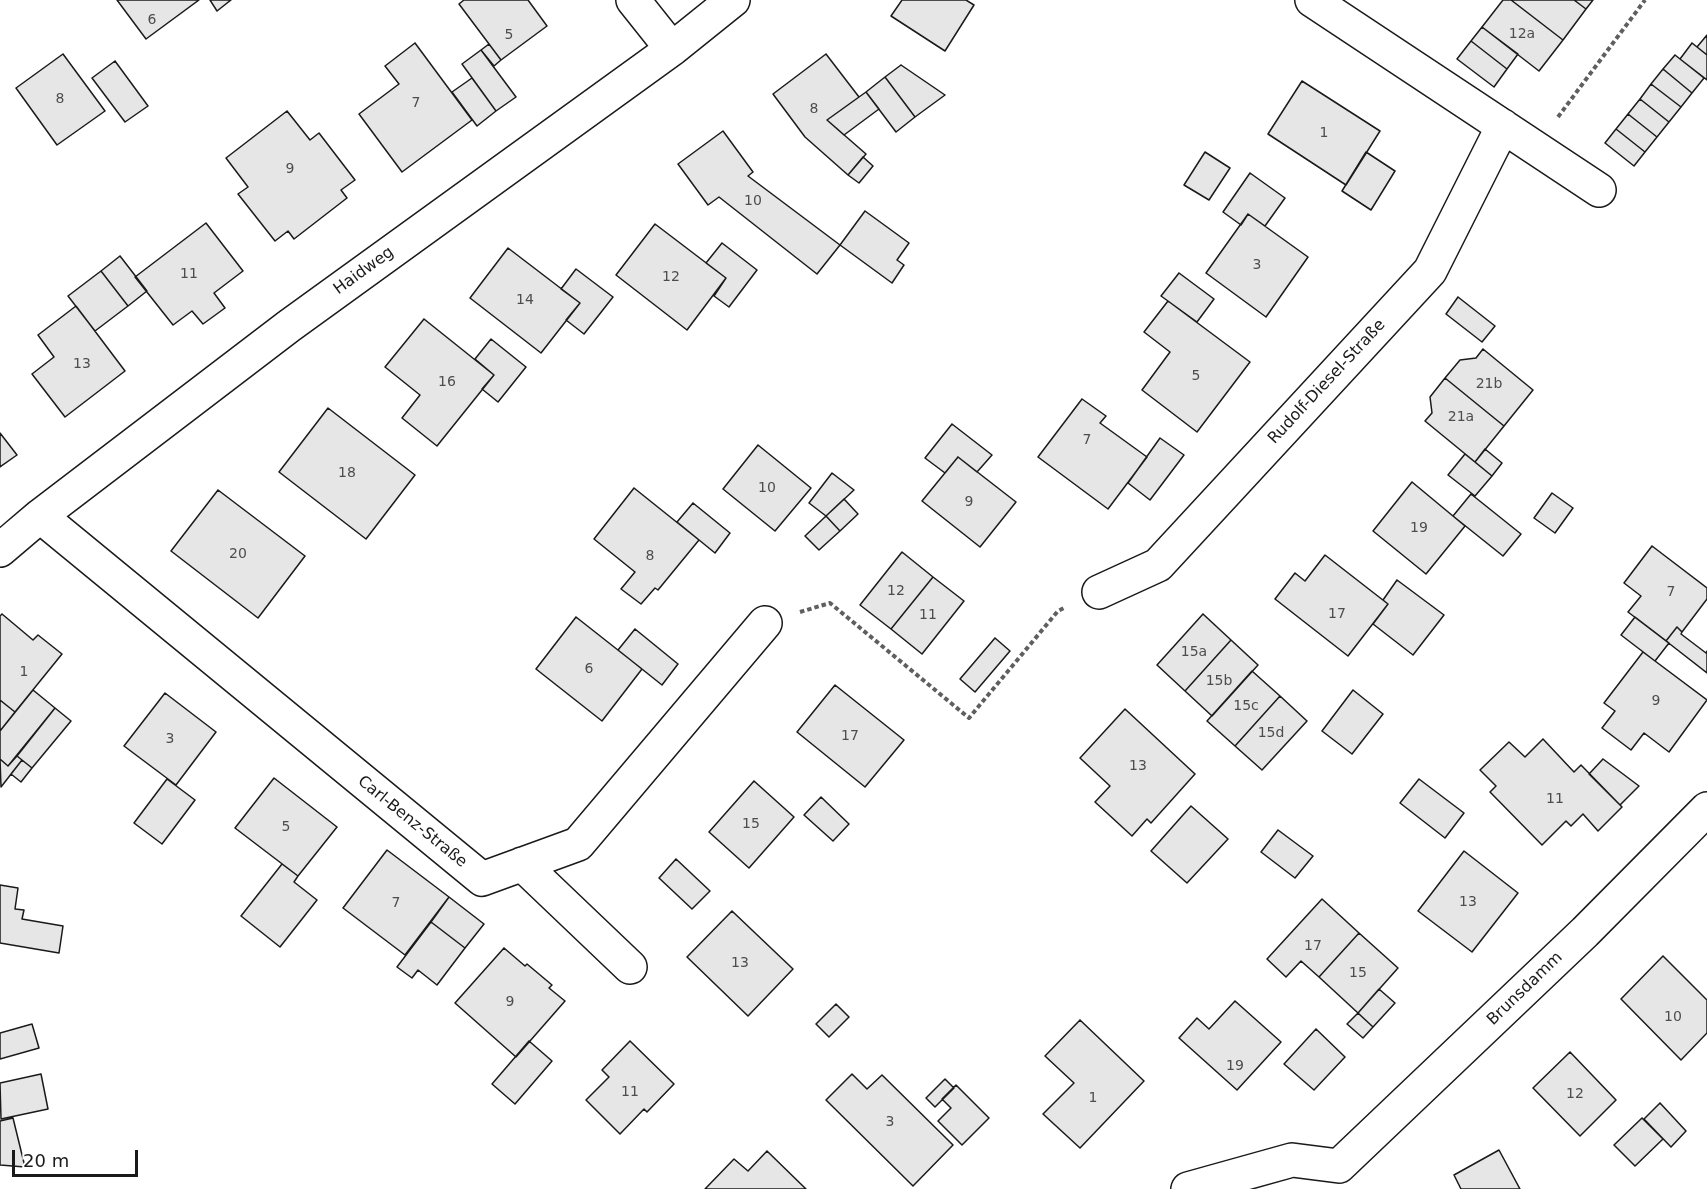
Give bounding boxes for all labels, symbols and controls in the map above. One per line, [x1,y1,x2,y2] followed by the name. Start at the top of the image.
[148,12,156,28] house number: 6
[1509,26,1535,42] house number: 12a
[505,27,513,43] house number: 5
[56,91,64,107] house number: 8
[412,95,420,111] house number: 7
[810,101,818,117] house number: 8
[1320,125,1328,141] house number: 1
[286,161,294,177] house number: 9
[744,193,762,209] house number: 10
[330,243,398,299] street label: Haidweg
[1253,257,1261,273] house number: 3
[180,266,198,282] house number: 11
[662,269,680,285] house number: 12
[516,292,534,308] house number: 14
[1264,316,1390,448] street label: Rudolf-Diesel-Straße
[73,356,91,372] house number: 13
[1192,368,1200,384] house number: 5
[438,374,456,390] house number: 16
[1476,376,1502,392] house number: 21b
[1448,409,1474,425] house number: 21a
[1083,432,1091,448] house number: 7
[338,465,356,481] house number: 18
[758,480,776,496] house number: 10
[965,494,973,510] house number: 9
[1410,520,1428,536] house number: 19
[229,546,247,562] house number: 20
[646,548,654,564] house number: 8
[887,583,905,599] house number: 12
[1667,584,1675,600] house number: 7
[1328,606,1346,622] house number: 17
[919,607,937,623] house number: 11
[1181,644,1207,660] house number: 15a
[585,661,593,677] house number: 6
[20,664,28,680] house number: 1
[1206,673,1232,689] house number: 15b
[1652,693,1660,709] house number: 9
[1233,698,1259,714] house number: 15c
[1258,725,1284,741] house number: 15d
[841,728,859,744] house number: 17
[166,731,174,747] house number: 3
[1129,758,1147,774] house number: 13
[353,772,471,872] street label: Carl-Benz-Straße
[1546,791,1564,807] house number: 11
[742,816,760,832] house number: 15
[282,819,290,835] house number: 5
[1459,894,1477,910] house number: 13
[392,895,400,911] house number: 7
[1304,938,1322,954] house number: 17
[1483,948,1567,1030] street label: Brunsdamm
[731,955,749,971] house number: 13
[1349,965,1367,981] house number: 15
[506,994,514,1010] house number: 9
[1664,1009,1682,1025] house number: 10
[1226,1058,1244,1074] house number: 19
[621,1084,639,1100] house number: 11
[1566,1086,1584,1102] house number: 12
[1089,1090,1097,1106] house number: 1
[886,1114,894,1130] house number: 3
[15,1138,141,1176] scale bar
[23,1150,69,1171] text: 20 m

